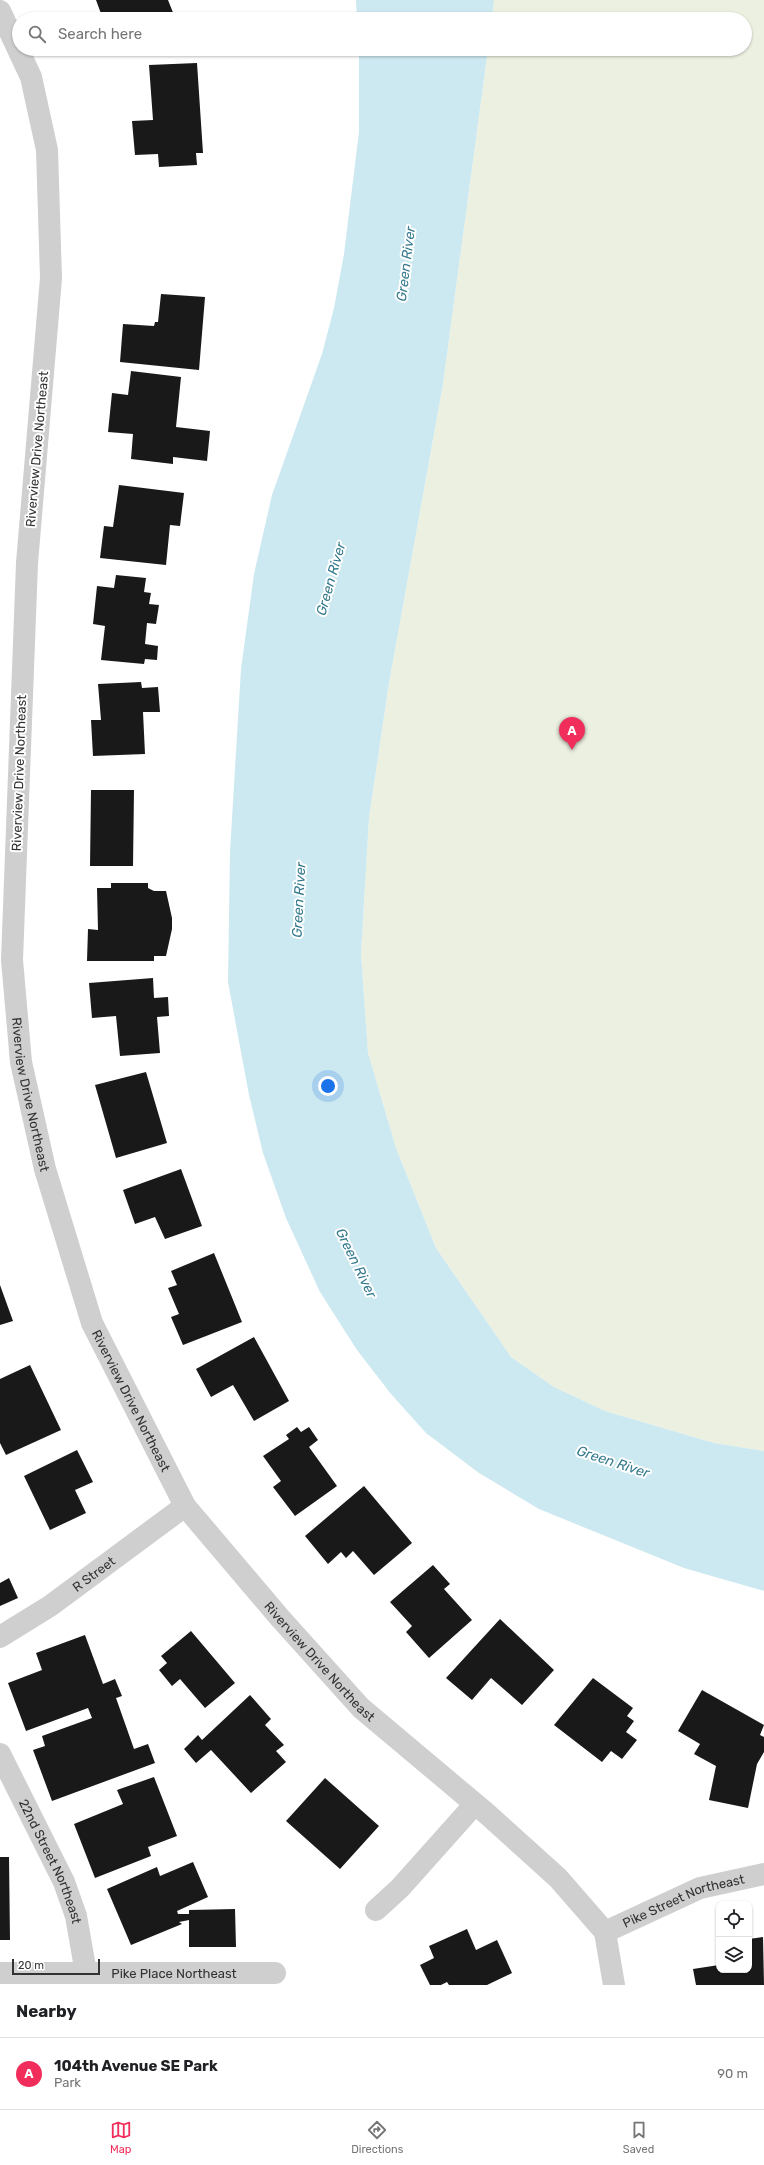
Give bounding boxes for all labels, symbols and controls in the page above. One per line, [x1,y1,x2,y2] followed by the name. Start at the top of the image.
[12,12,752,56] search box
[26,23,48,45] icon: search
[58,25,142,43] text: Search here
[393,225,419,303] water label: Green River
[23,370,51,528] street label: Riverview Drive Northeast
[312,540,350,618] water label: Green River
[9,694,29,852] street label: Riverview Drive Northeast
[559,717,585,750] pin: A
[289,861,310,938] water label: Green River
[10,1017,53,1173] street label: Riverview Drive Northeast
[318,1076,338,1096] your location
[332,1225,380,1301] water label: Green River
[89,1327,174,1474] street label: Riverview Drive Northeast
[574,1442,652,1482] water label: Green River
[69,1553,118,1594] street label: R Street
[262,1598,378,1724] street label: Riverview Drive Northeast
[16,1796,85,1925] street label: 22nd Street Northeast
[620,1871,746,1930] street label: Pike Street Northeast
[716,1901,752,1973] map controls
[716,1901,752,1937] button: locate
[716,1937,752,1973] button: layers
[12,1957,100,1976] scale bar
[18,1959,44,1972] text: 20 m
[111,1966,237,1981] street label: Pike Place Northeast
[16,2001,77,2021] text: Nearby
[54,2057,218,2075] text: 104th Avenue SE Park
[24,2066,34,2081] text: A
[717,2066,748,2081] text: 90 m
[54,2075,81,2090] text: Park
[110,2119,132,2156] tab: Map
[351,2119,403,2156] tab: Directions
[623,2119,654,2156] tab: Saved

